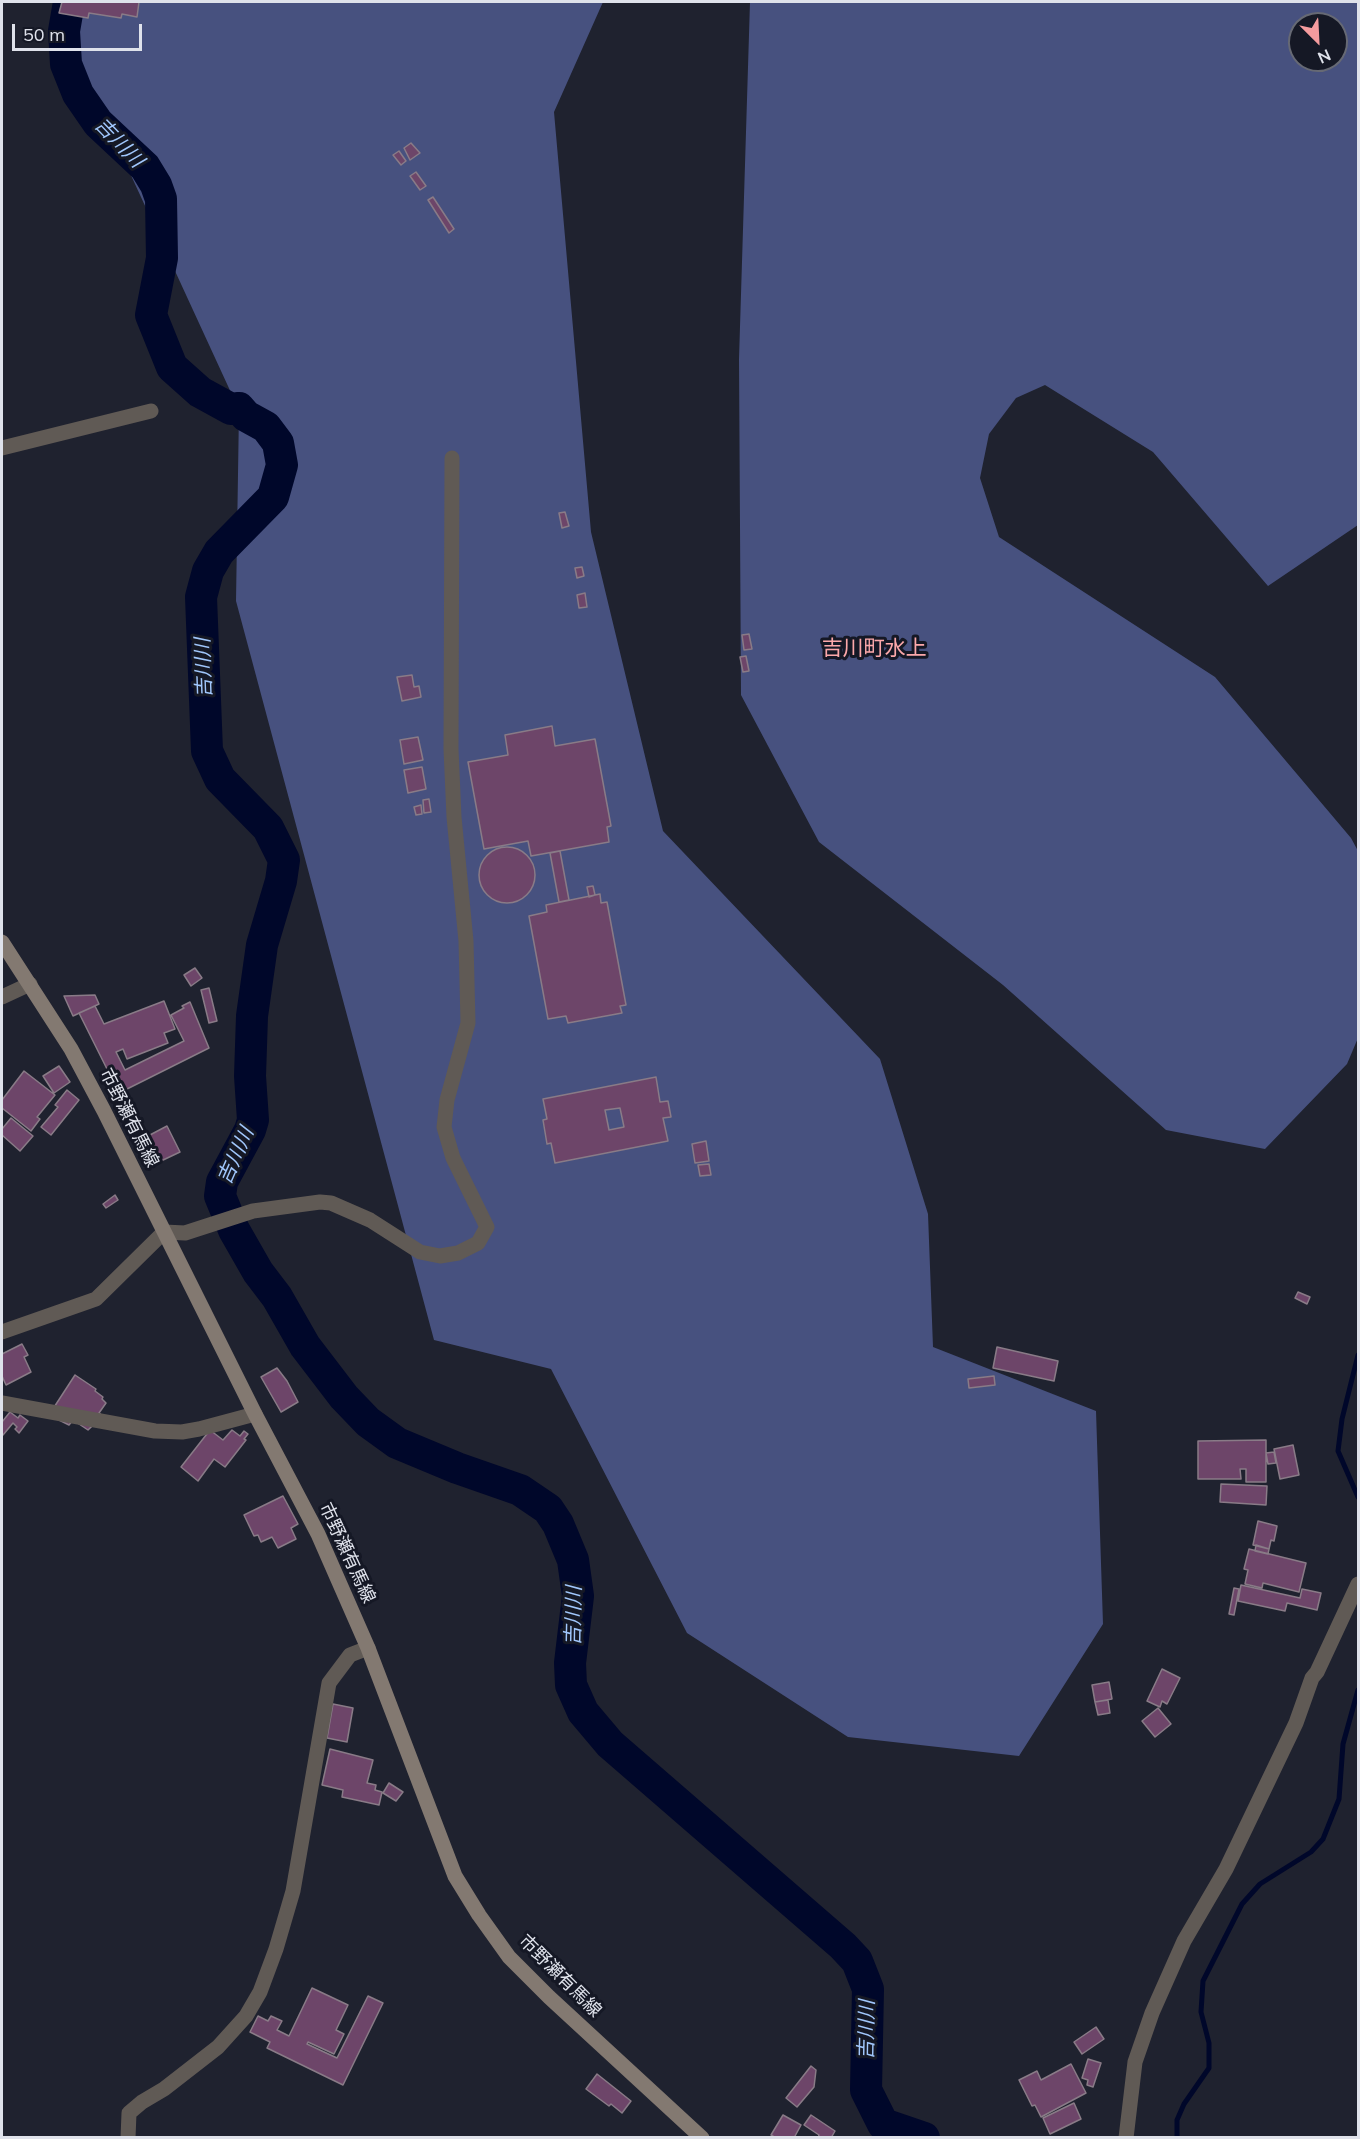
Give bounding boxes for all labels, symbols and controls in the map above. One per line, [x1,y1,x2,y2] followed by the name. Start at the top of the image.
[15,12,146,50] scale bar
[1288,12,1348,72] north arrow
[23,23,65,46] text: 50 m
[1315,45,1334,68] text: N
[90,113,148,173] water label: 吉川川
[822,636,926,662] district label: 吉川町水上
[191,638,217,698] water label: 吉川川
[95,1065,163,1171] street label: 市野瀬有馬線
[213,1124,259,1188] water label: 吉川川
[314,1499,380,1607] street label: 市野瀬有馬線
[561,1586,587,1646] water label: 吉川川
[514,1930,606,2022] street label: 市野瀬有馬線
[854,2000,880,2060] water label: 吉川川

